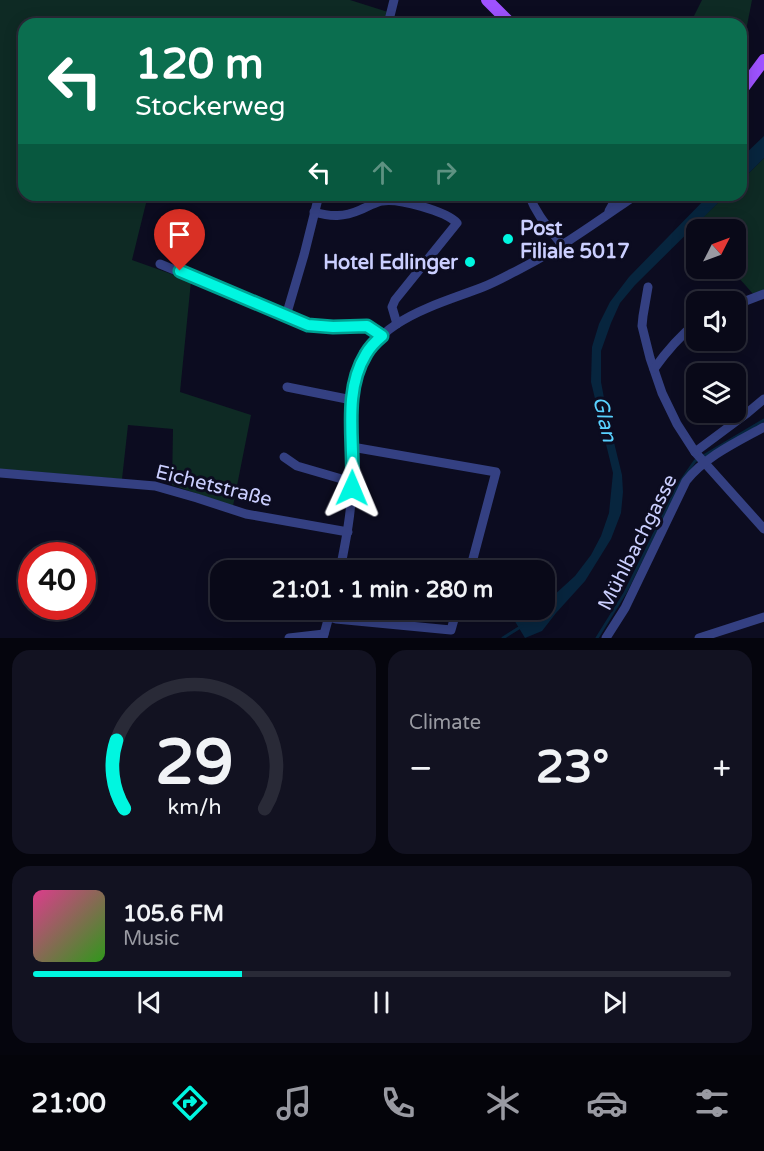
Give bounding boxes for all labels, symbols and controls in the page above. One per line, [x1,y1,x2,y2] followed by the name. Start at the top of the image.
[135,39,264,90] text: 120 m
[36,42,114,120] icon: left
[135,90,286,123] text: Stockerweg
[303,156,336,189] icon: left
[366,156,399,189] icon: ahead
[429,156,462,189] icon: right
[154,209,205,271] pin
[520,217,630,264] place label: Post Filiale 5017
[163,218,196,251] icon: arrive
[686,219,746,279] north arrow
[686,219,746,423] map controls
[501,232,515,246] marker: Post Filiale 5017
[323,251,458,275] place label: Hotel Edlinger
[463,255,477,269] marker: Hotel Edlinger
[686,291,746,351] button: sound
[686,363,746,423] button: layers
[587,394,622,445] water label: Glan
[320,456,384,520] position arrow
[153,460,274,512] street label: Eichetstraße
[593,470,683,614] street label: Mühlbachgasse
[18,542,96,620] speed limit sign: 40
[272,577,493,603] text: 21:01 · 1 min · 280 m
[409,711,481,735] text: Climate
[155,726,233,801] text: 29
[536,741,609,795] text: 23°
[409,749,433,788] text: −
[712,749,731,788] text: +
[167,794,221,820] text: km/h
[123,901,224,927] text: 105.6 FM
[123,927,179,951] text: Music
[133,986,166,1019] icon: previous
[365,986,398,1019] icon: pause
[598,986,631,1019] icon: next
[169,1082,211,1124] icon: directions
[273,1082,315,1124] icon: music
[377,1082,419,1124] icon: phone
[482,1082,524,1124] icon: climate
[586,1082,628,1124] icon: car
[691,1082,733,1124] icon: filters
[31,1087,106,1120] text: 21:00

